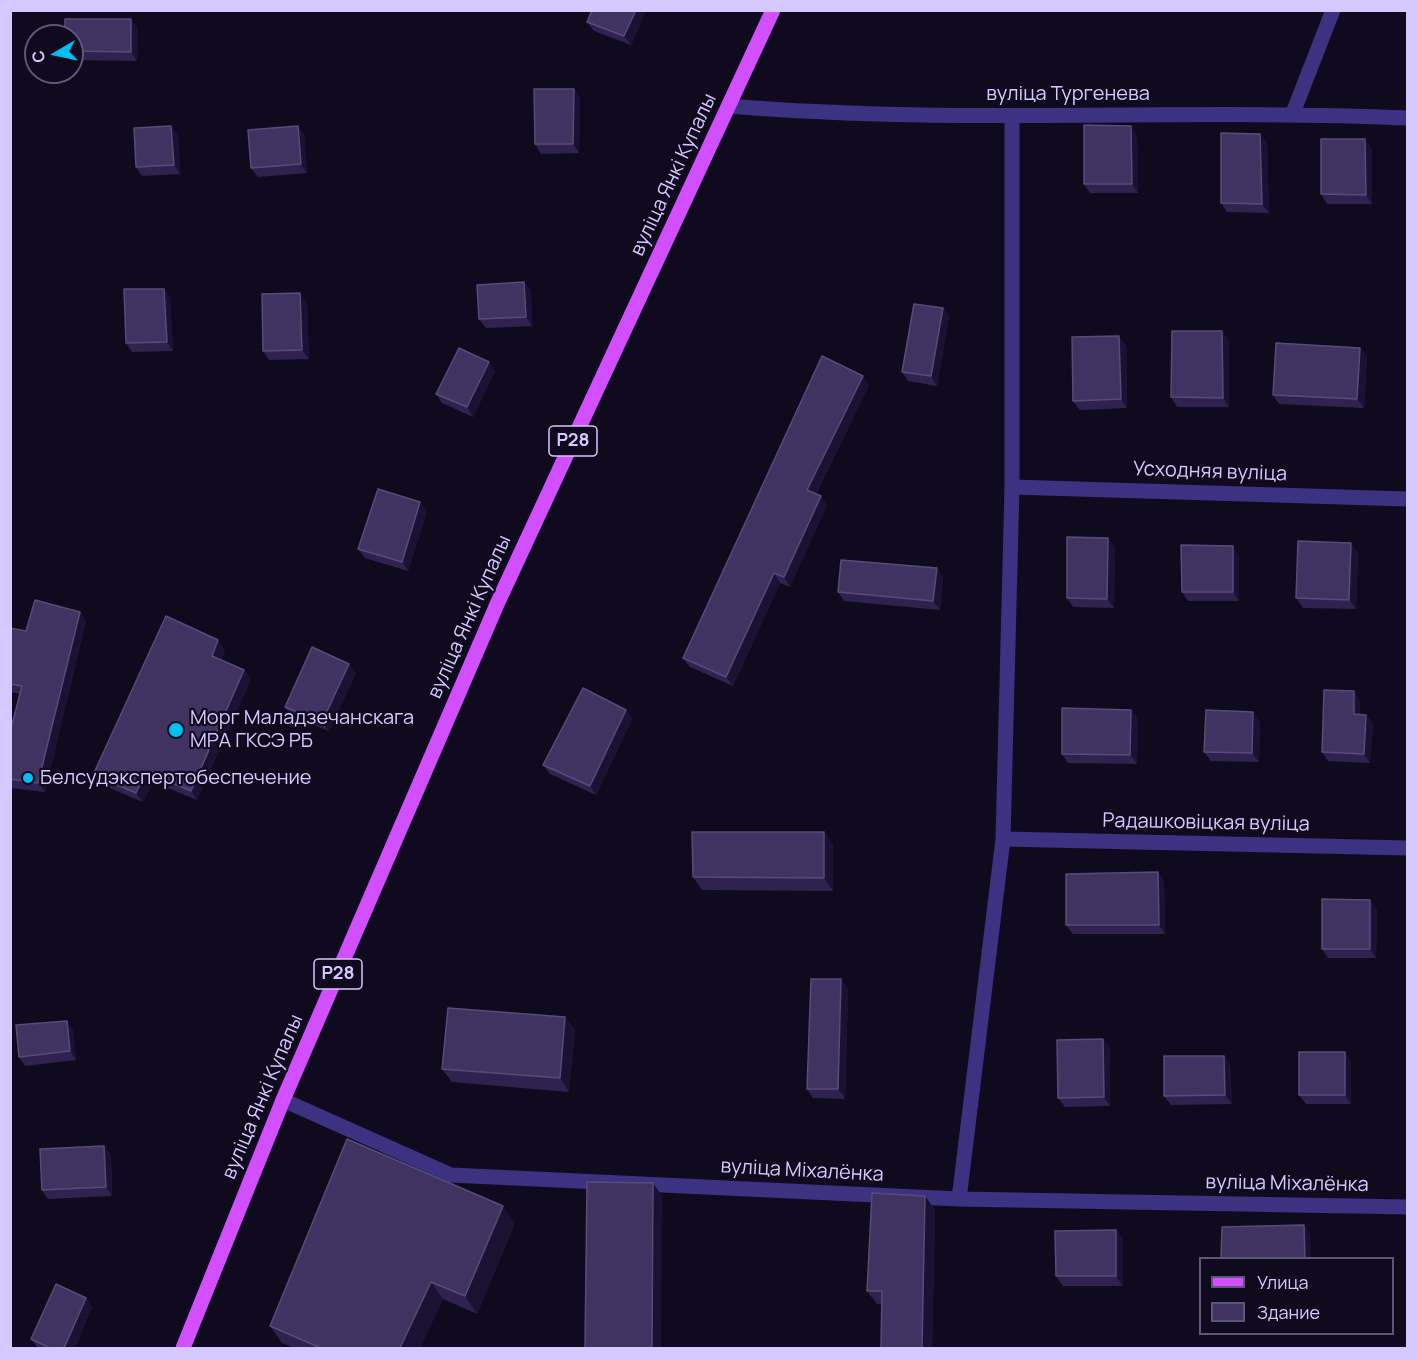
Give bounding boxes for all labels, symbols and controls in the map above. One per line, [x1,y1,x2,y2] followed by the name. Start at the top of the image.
[24,24,84,84] north arrow
[26,49,50,64] text: С
[986,82,1150,106] street label: вуліца Тургенева
[626,90,722,260] street label: вуліца Янкі Купалы
[549,426,597,456] road number: Р28
[1132,457,1288,487] street label: Усходняя вуліца
[423,532,517,702] street label: вуліца Янкі Купалы
[190,706,414,753] place label: Морг Маладзечанскага МРА ГКСЭ РБ
[167,721,185,739] marker: Морг Маладзечанскага МРА ГКСЭ РБ
[40,766,312,790] place label: Белсудэкспертобеспечение
[21,771,35,785] marker: Белсудэкспертобеспечение
[1102,809,1310,837] street label: Радашковіцкая вуліца
[314,959,362,989] road number: Р28
[217,1011,309,1183] street label: вуліца Янкі Купалы
[720,1155,884,1187] street label: вуліца Міхалёнка
[1205,1171,1369,1197] street label: вуліца Міхалёнка
[1199,1257,1394,1335] legend
[1257,1270,1309,1294] text: Улица
[1257,1300,1320,1324] text: Здание

